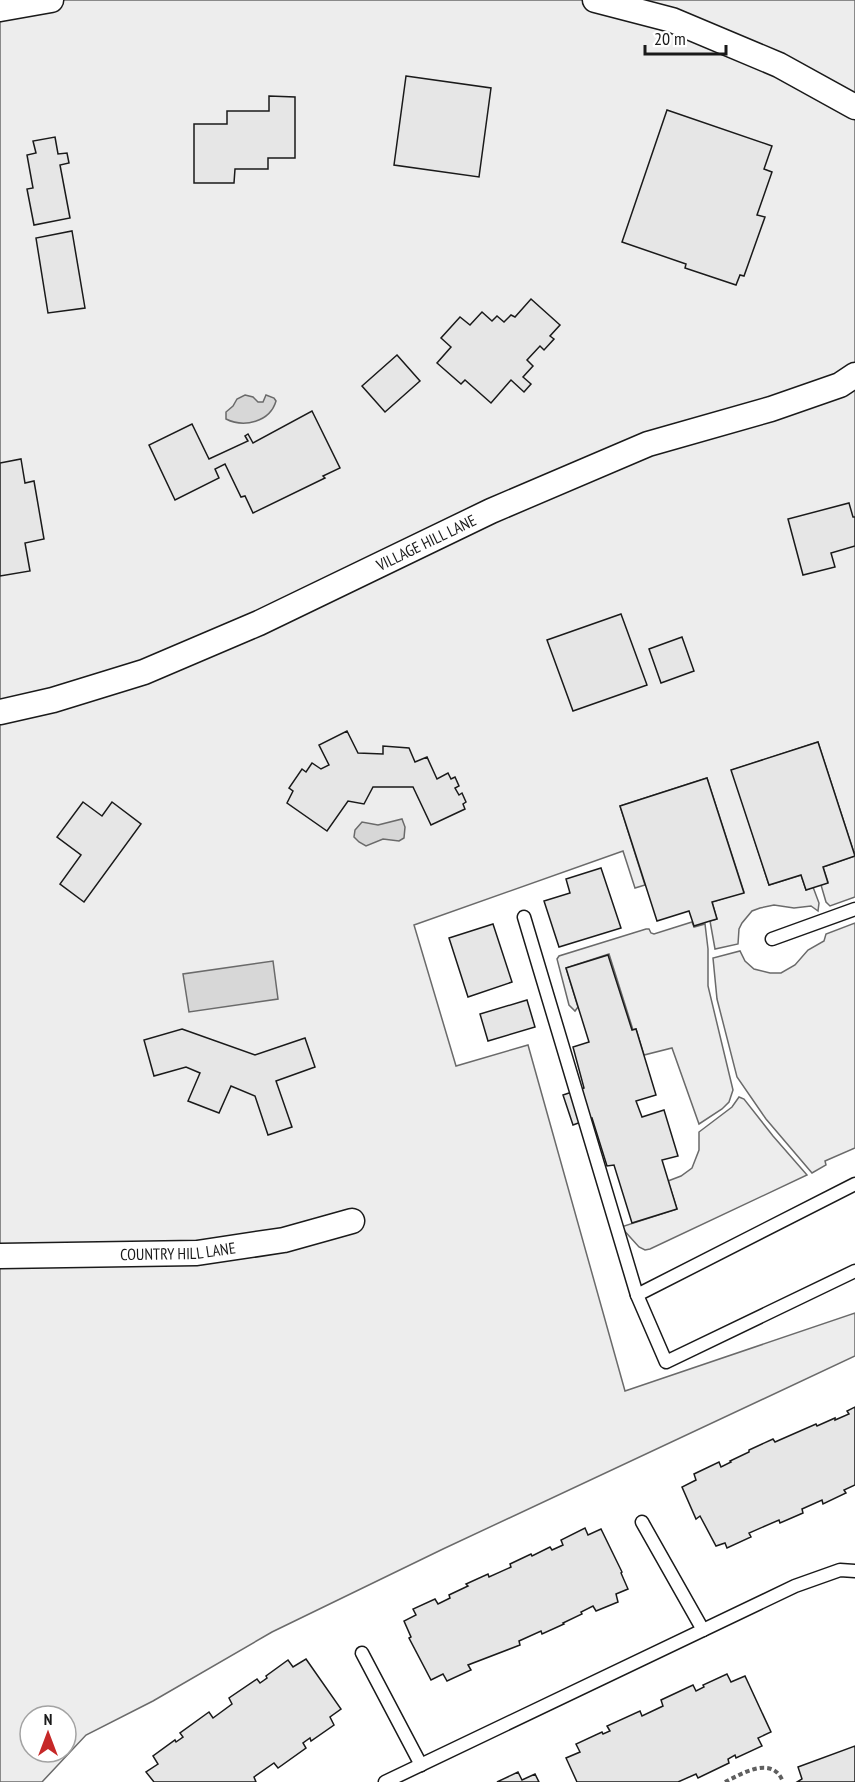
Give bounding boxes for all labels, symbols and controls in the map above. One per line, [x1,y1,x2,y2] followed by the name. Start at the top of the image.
[645,18,726,56] scale bar
[654,27,686,50] text: 20 m
[372,510,479,575] street label: VILLAGE HILL LANE
[120,1237,237,1264] street label: COUNTRY HILL LANE
[18,1704,78,1764] north arrow
[44,1709,52,1729] text: N

